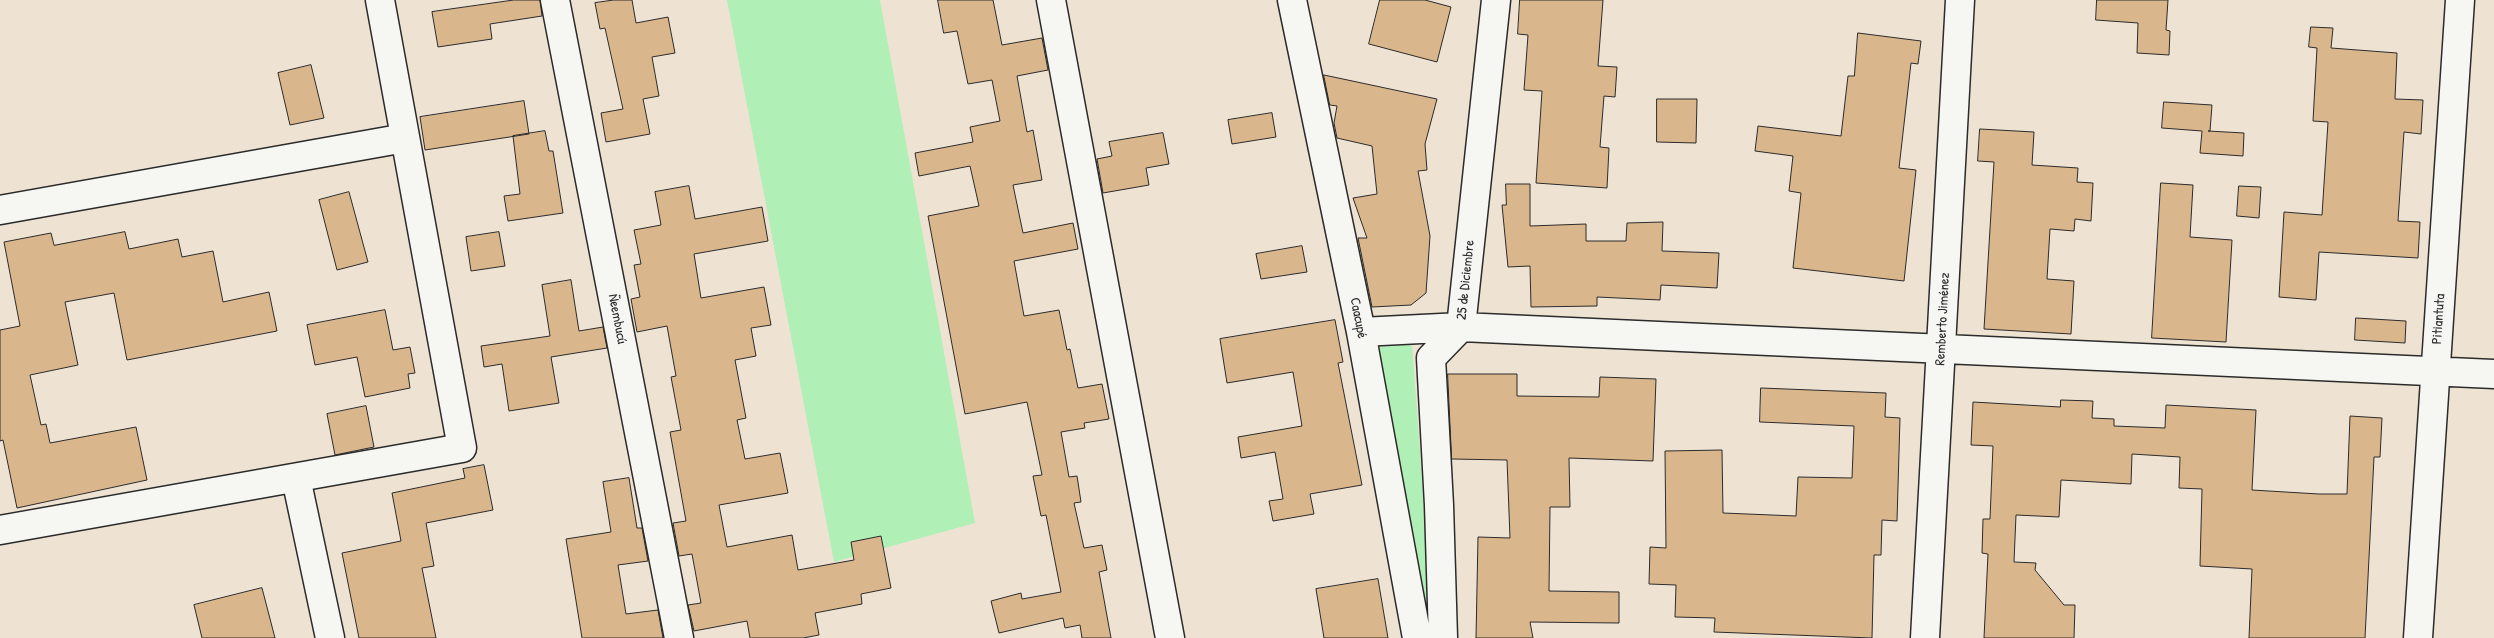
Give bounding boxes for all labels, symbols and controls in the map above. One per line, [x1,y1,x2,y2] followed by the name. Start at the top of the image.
[1453,239,1479,321] street label: 25 de Diciembre
[1932,272,1954,366] street label: Remberto Jiménez
[604,293,630,345] street label: Ñeembucú
[2429,293,2449,345] street label: Pitiantuta
[1346,296,1370,340] street label: Caacupé

